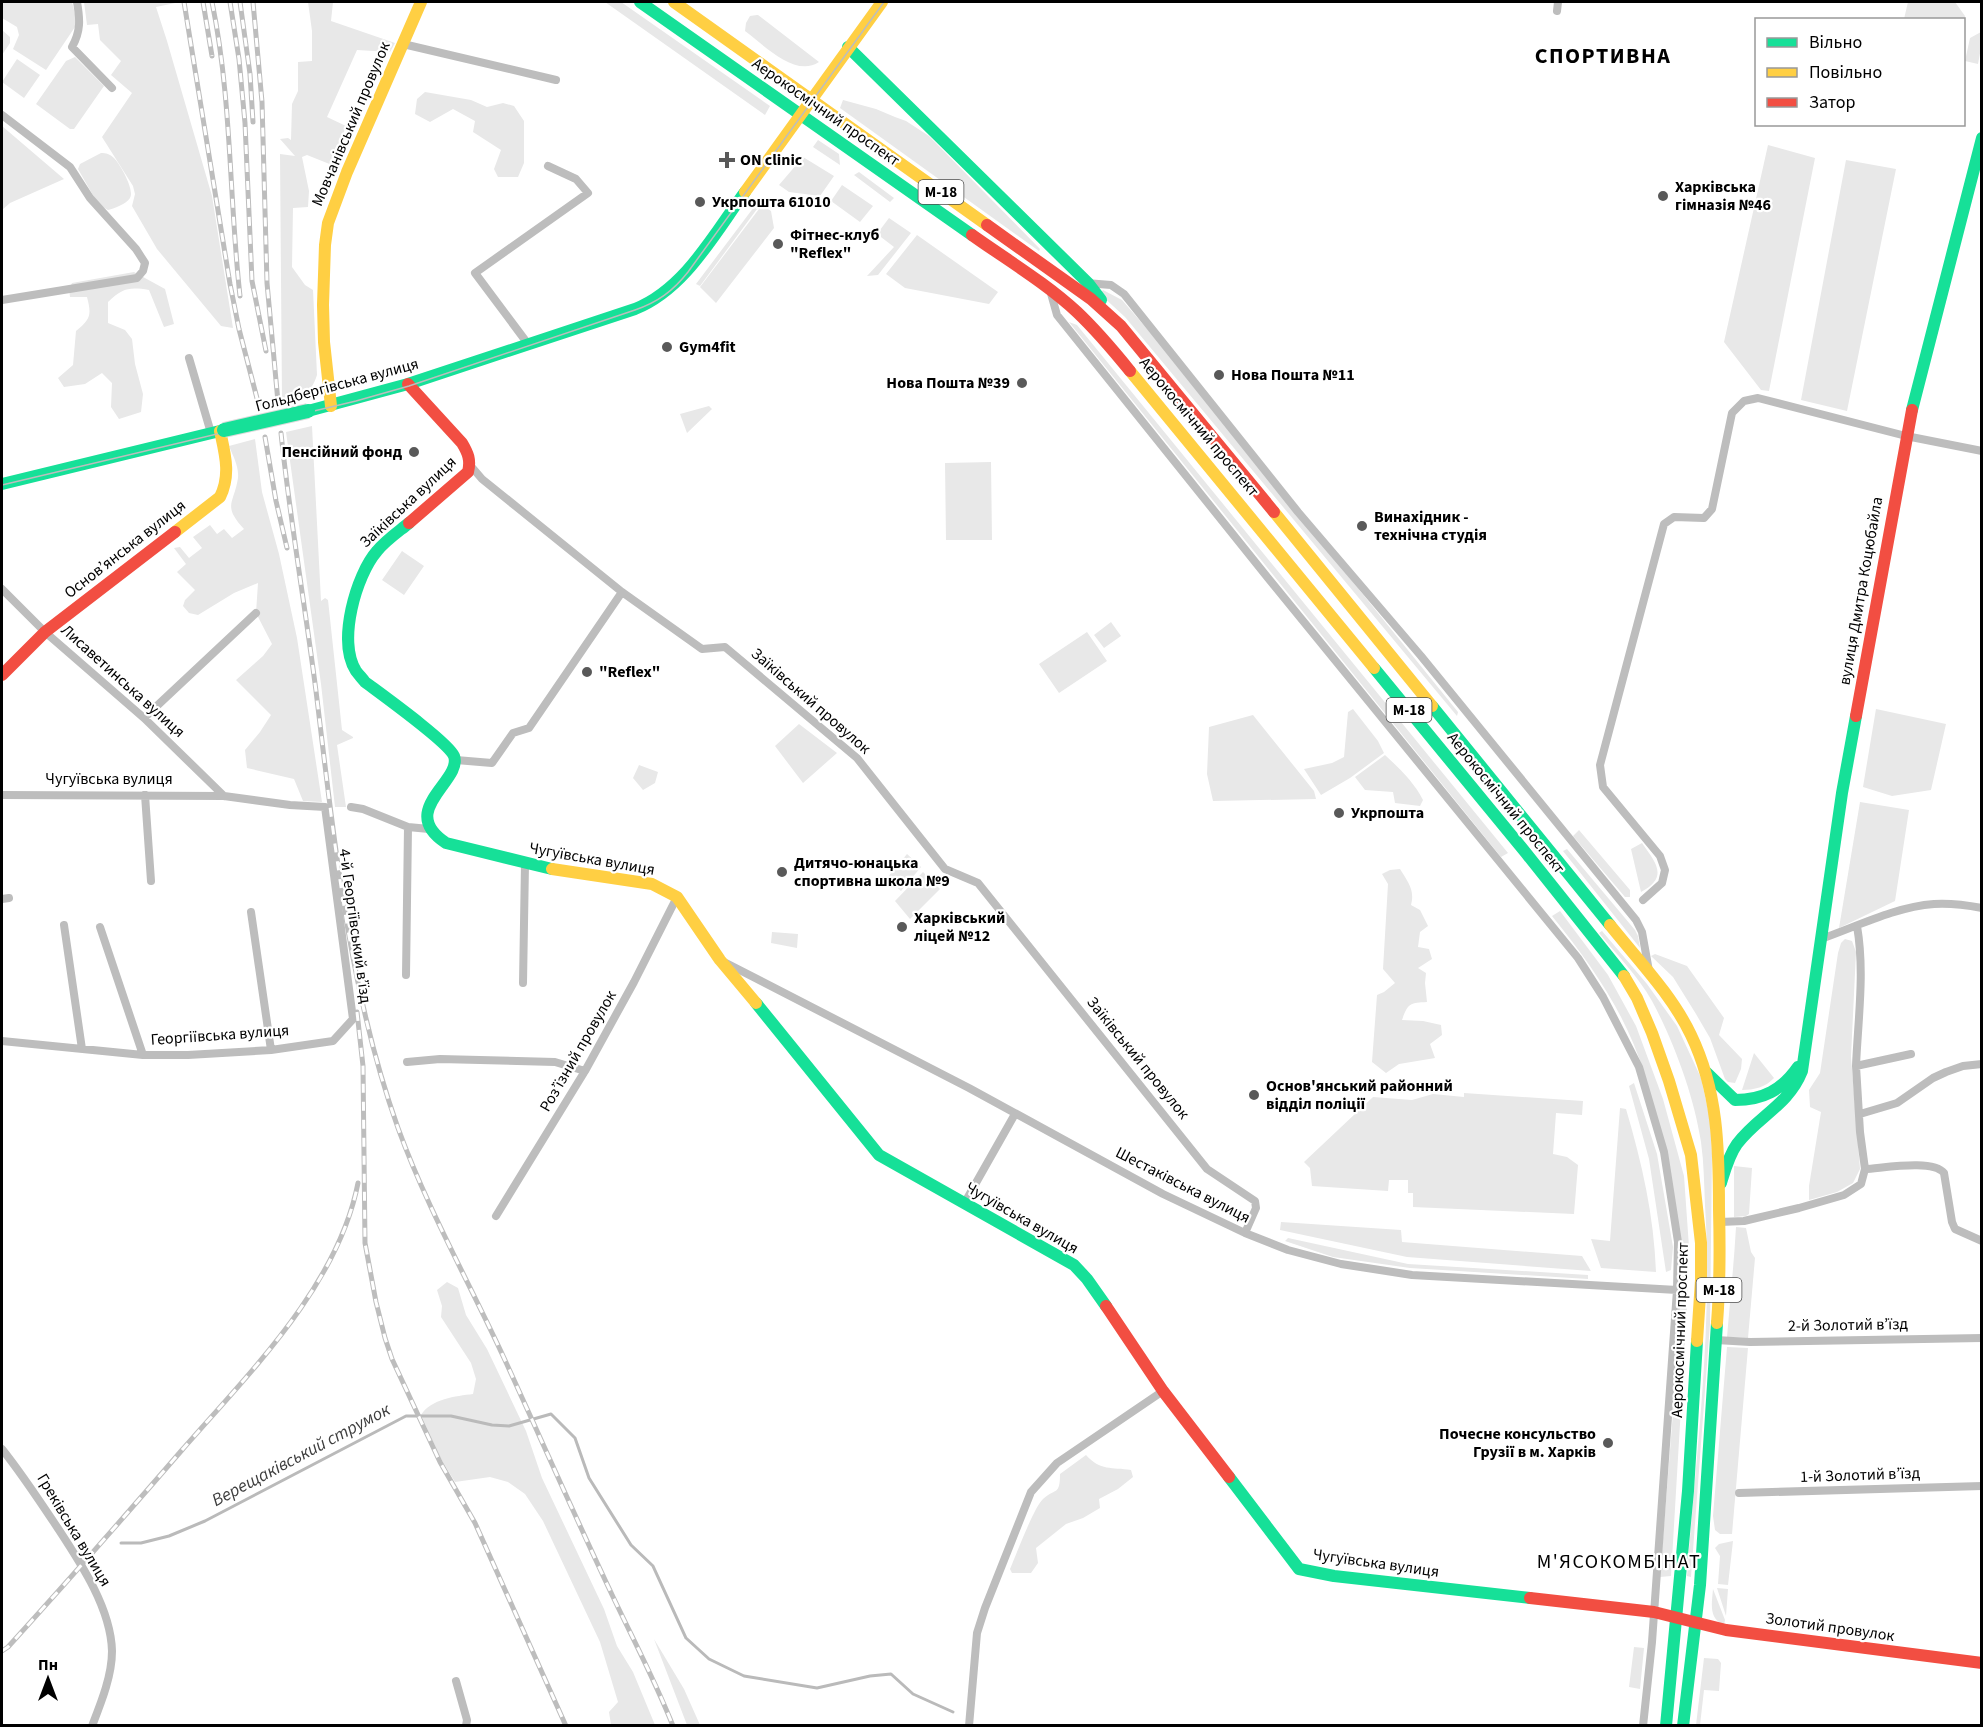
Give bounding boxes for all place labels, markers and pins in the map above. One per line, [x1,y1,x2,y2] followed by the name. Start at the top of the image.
[740,149,803,171] place label: ON clinic
[718,151,736,169] marker: ON clinic
[1675,176,1771,216] place label: Харківська гімназія №46
[1656,189,1670,203] marker: Харківська гімназія №46
[712,191,831,213] place label: Укрпошта 61010
[693,195,707,209] marker: Укрпошта 61010
[790,224,880,264] place label: Фітнес-клуб "Reflex"
[771,237,785,251] marker: Фітнес-клуб "Reflex"
[679,336,736,358] place label: Gym4fit
[660,340,674,354] marker: Gym4fit
[1231,364,1355,386] place label: Нова Пошта №11
[1212,368,1226,382] marker: Нова Пошта №11
[886,372,1010,394] place label: Нова Пошта №39
[1015,376,1029,390] marker: Нова Пошта №39
[281,441,403,463] place label: Пенсійний фонд
[407,445,421,459] marker: Пенсійний фонд
[1374,506,1487,546] place label: Винахідник - технічна студія
[1355,519,1369,533] marker: Винахідник - технічна студія
[599,661,660,683] place label: "Reflex"
[580,665,594,679] marker: "Reflex"
[1351,802,1424,824] place label: Укрпошта
[1332,806,1346,820] marker: Укрпошта
[794,852,950,892] place label: Дитячо-юнацька спортивна школа №9
[775,865,789,879] marker: Дитячо-юнацька спортивна школа №9
[914,907,1005,947] place label: Харківський ліцей №12
[895,920,909,934] marker: Харківський ліцей №12
[1266,1075,1453,1115] place label: Основ'янський районний відділ поліції
[1247,1088,1261,1102] marker: Основ'янський районний відділ поліції
[1439,1423,1596,1463] place label: Почесне консульство Грузії в м. Харків
[1601,1436,1615,1450] marker: Почесне консульство Грузії в м. Харків

